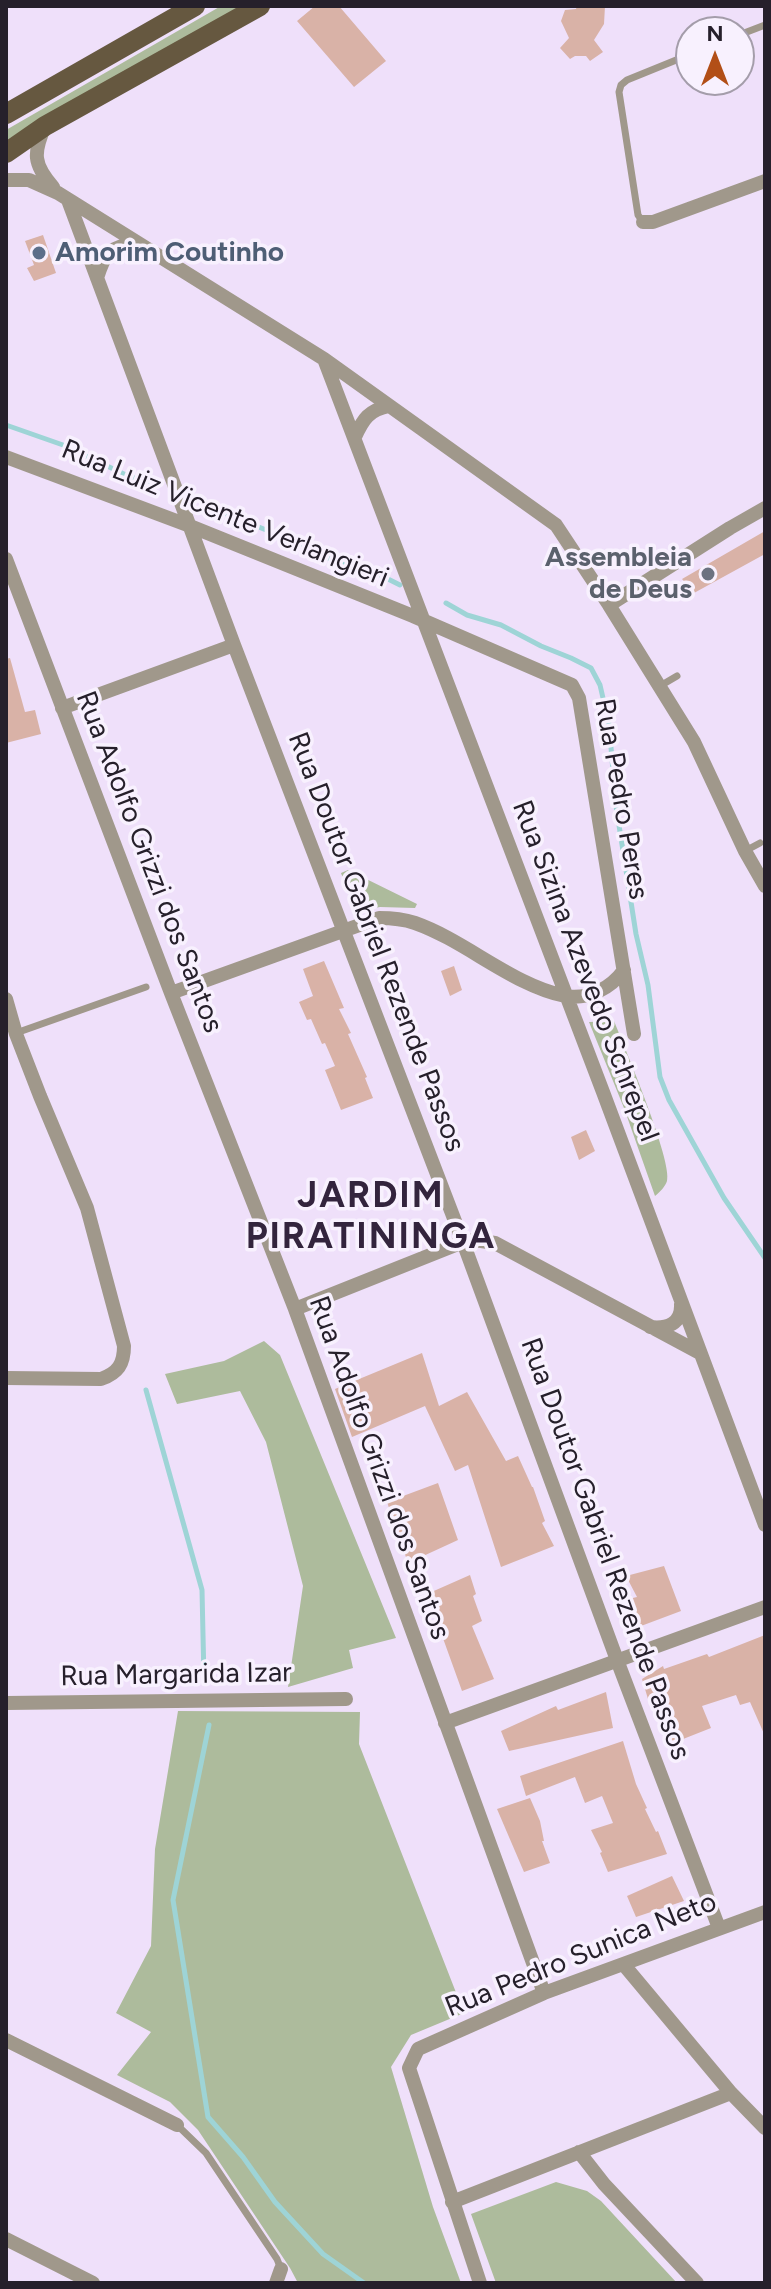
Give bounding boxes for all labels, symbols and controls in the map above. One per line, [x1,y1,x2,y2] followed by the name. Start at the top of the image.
[675,16,755,96] north arrow
[706,20,724,47] text: N
[55,236,284,270] place label: Amorim Coutinho
[30,244,48,262] marker: Amorim Coutinho
[57,433,393,595] street label: Rua Luiz Vicente Verlangieri
[545,541,692,607] place label: Assembleia de Deus
[699,565,717,583] marker: Assembleia de Deus
[68,687,230,1037] street label: Rua Adolfo Grizzi dos Santos
[587,696,655,902] street label: Rua Pedro Peres
[280,728,472,1156] street label: Rua Doutor Gabriel Rezende Passos
[504,796,666,1146] street label: Rua Sizina Azevedo Schrepel
[246,1174,496,1259] district label: JARDIM PIRATININGA
[301,1292,457,1644] street label: Rua Adolfo Grizzi dos Santos
[513,1333,697,1765] street label: Rua Doutor Gabriel Rezende Passos
[60,1656,292,1694] street label: Rua Margarida Izar
[440,1885,722,2025] street label: Rua Pedro Sunica Neto

